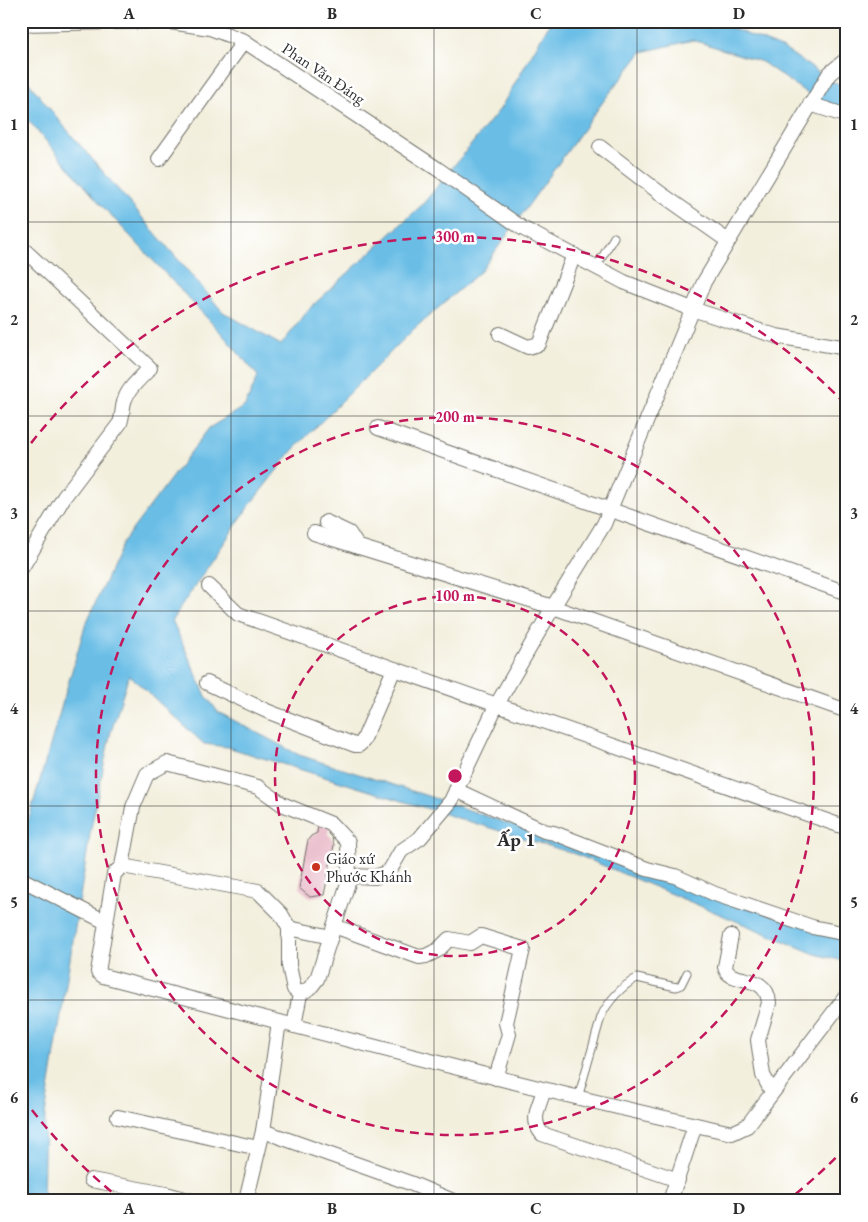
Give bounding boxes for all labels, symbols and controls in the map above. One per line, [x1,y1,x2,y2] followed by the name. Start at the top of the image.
[122,3,135,24] text: A
[327,3,337,24] text: B
[530,3,542,24] text: C
[733,3,745,24] text: D
[278,38,370,110] street label: Phan Văn Đáng
[10,114,18,135] text: 1
[850,114,858,135] text: 1
[435,227,475,246] text: 300 m
[10,309,19,330] text: 2
[850,309,859,330] text: 2
[435,407,475,426] text: 200 m
[10,503,18,524] text: 3
[850,503,858,524] text: 3
[435,586,475,605] text: 100 m
[10,698,19,719] text: 4
[850,698,859,719] text: 4
[446,767,464,785] centre of rings
[496,827,535,852] district label: Ấp 1
[326,848,412,887] place label: Giáo xứ Phước Khánh
[310,861,322,873] marker: Giáo xứ Phước Khánh
[10,892,18,913] text: 5
[850,892,858,913] text: 5
[10,1087,19,1108] text: 6
[850,1087,859,1108] text: 6
[122,1198,135,1219] text: A
[327,1198,337,1219] text: B
[530,1198,542,1219] text: C
[733,1198,745,1219] text: D

